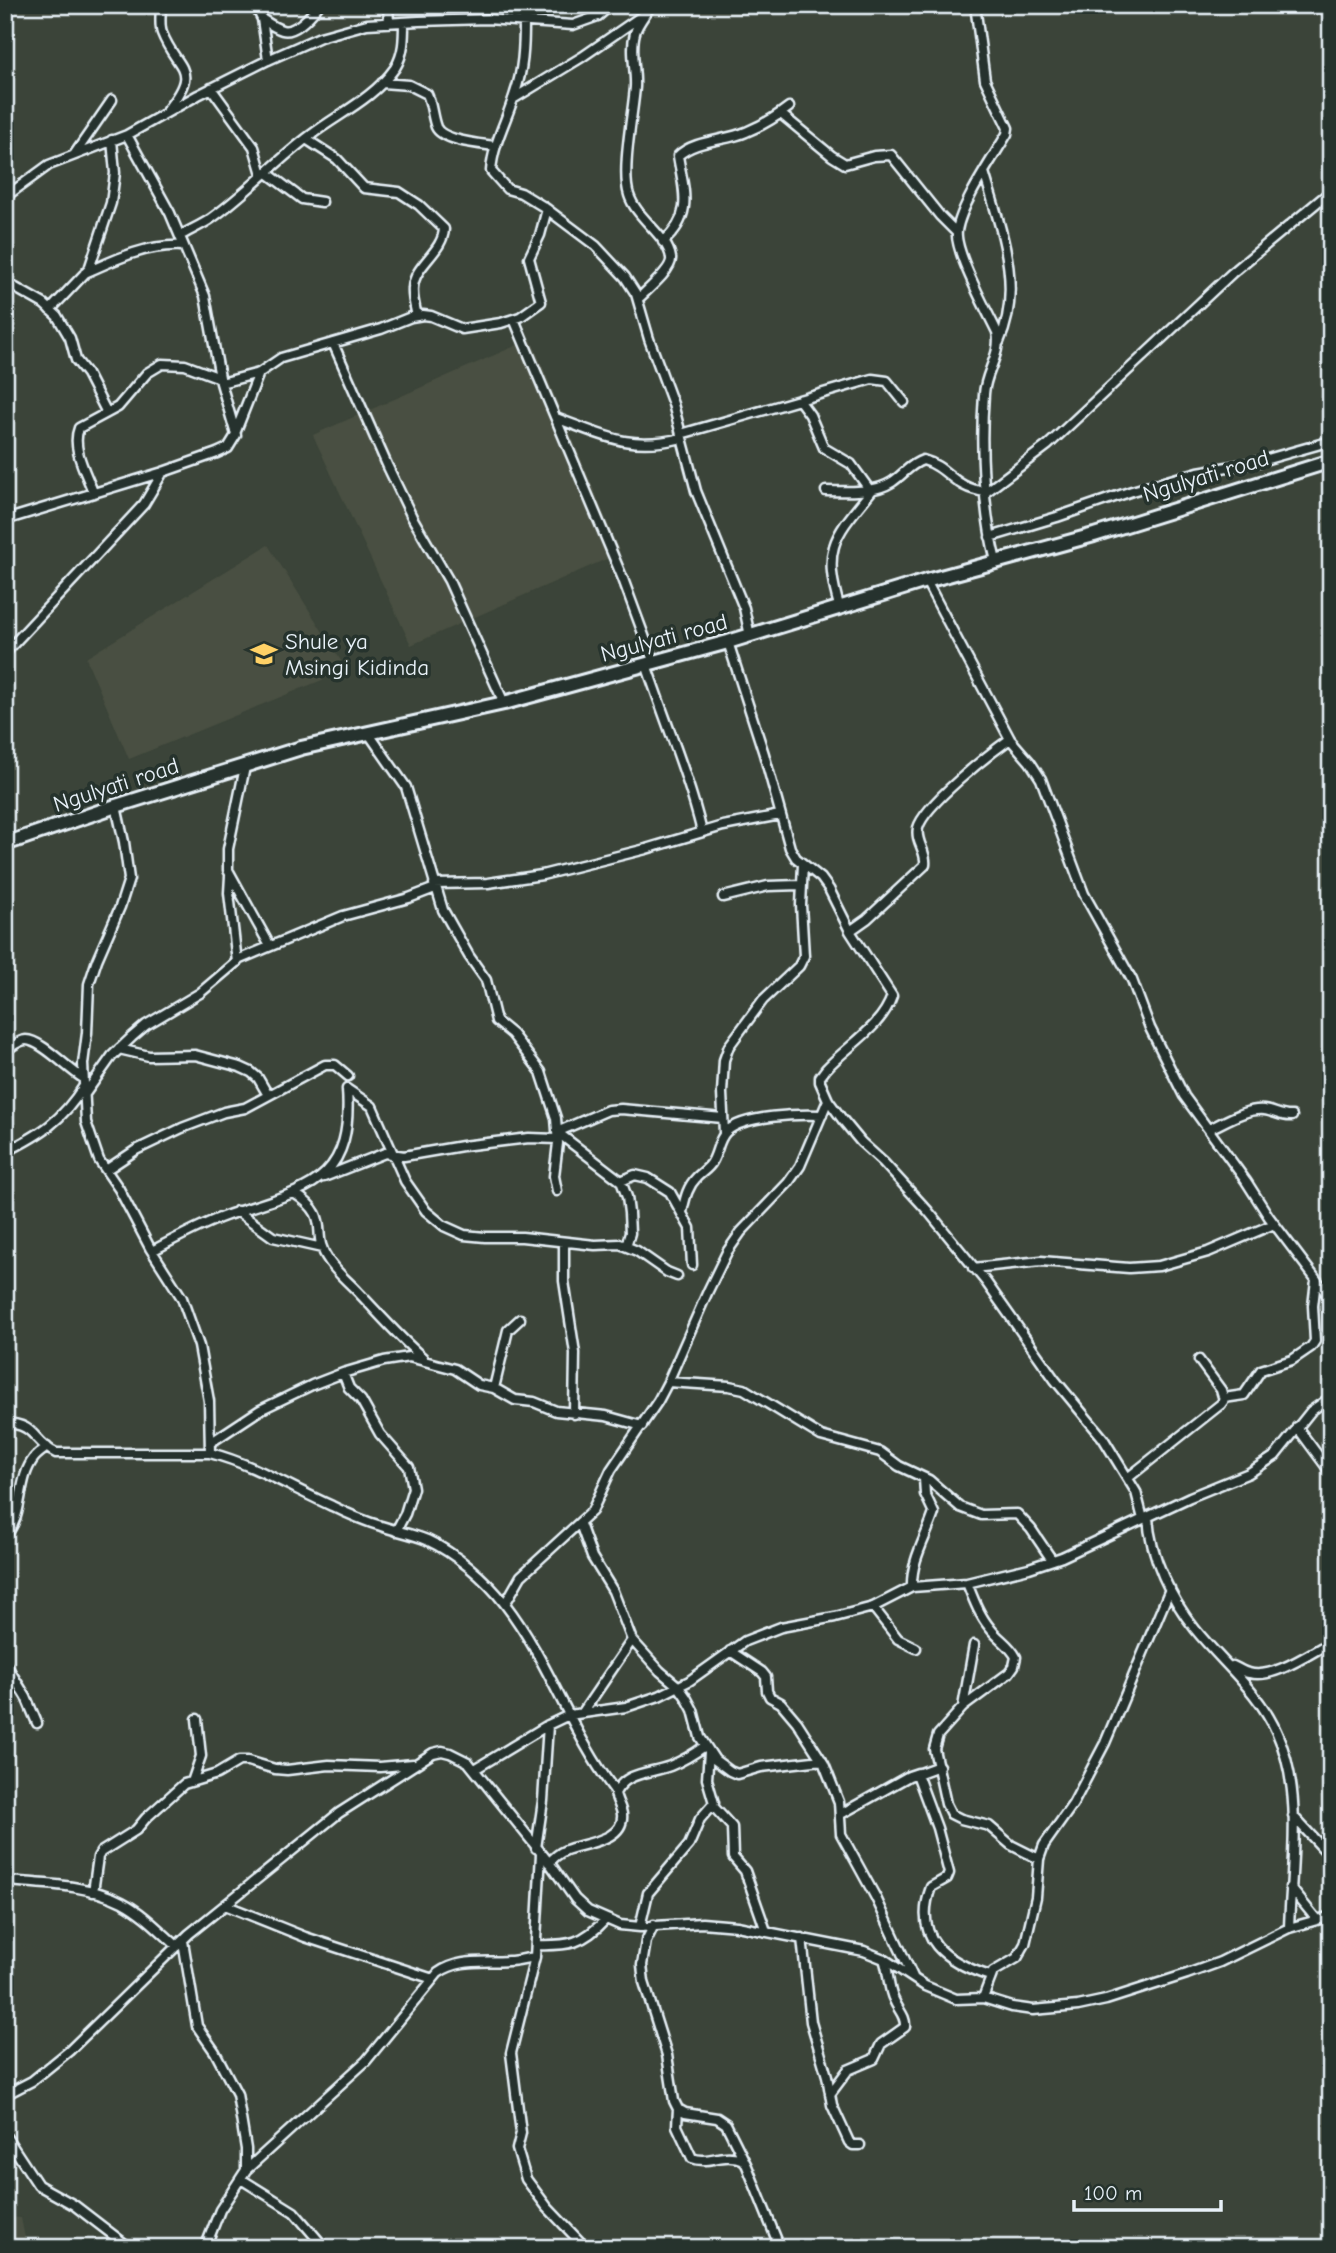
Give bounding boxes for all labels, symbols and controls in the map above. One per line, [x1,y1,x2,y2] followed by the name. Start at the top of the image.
[1140,444,1272,508] street label: Ngulyati road
[598,608,730,668] street label: Ngulyati road
[285,628,429,681] place label: Shule ya Msingi Kidinda
[249,639,279,669] school or university icon: Shule ya Msingi Kidinda
[50,752,182,818] street label: Ngulyati road
[1074,2169,1220,2213] scale bar
[1084,2181,1142,2205] text: 100 m

